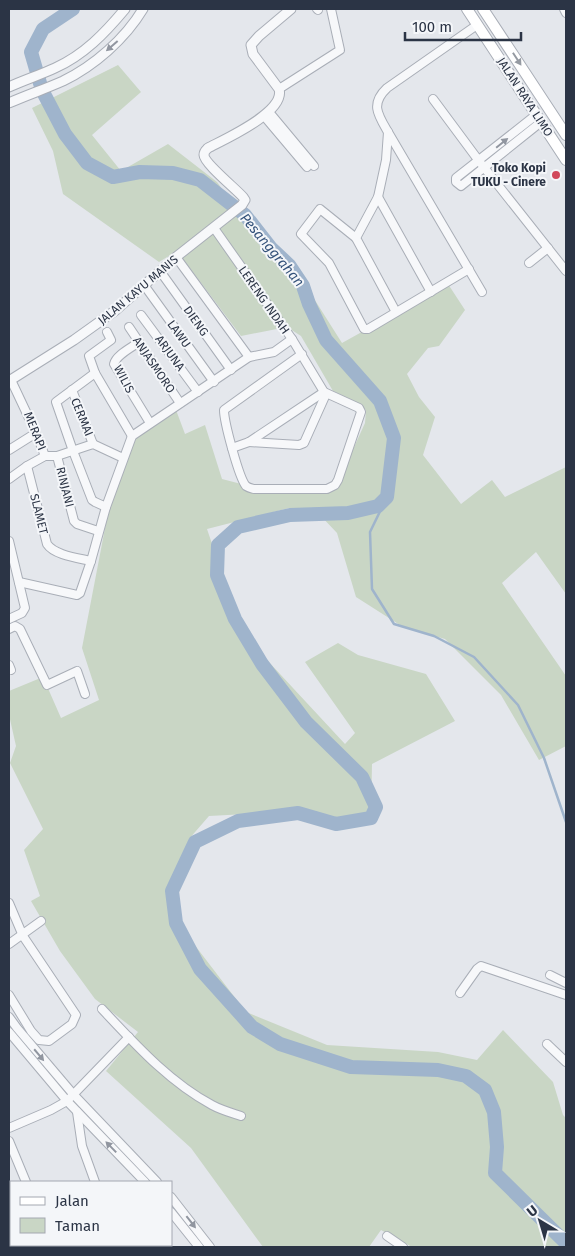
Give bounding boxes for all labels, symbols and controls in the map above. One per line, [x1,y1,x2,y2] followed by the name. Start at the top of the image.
[405,10,521,42] scale bar
[412,18,452,36] text: 100 m
[106,40,118,51] one-way arrow
[512,53,521,66] one-way arrow
[494,55,556,139] street label: JALAN RAYA LIMO
[495,137,508,148] one-way arrow
[471,161,546,189] place label: Toko Kopi TUKU - Cinere
[550,169,562,181] marker: Toko Kopi TUKU - Cinere
[236,210,308,290] water label: Pesanggrahan
[95,252,181,328] street label: JALAN KAYU MANIS
[235,263,293,337] street label: LERENG INDAH
[181,303,211,339] street label: DIENG
[164,317,194,351] street label: LAWU
[152,332,188,374] street label: ARJUNA
[130,334,178,396] street label: ANJASMORO
[111,363,137,396] street label: WILIS
[68,396,96,438] street label: CERMAI
[21,410,49,452] street label: MERAPI
[53,465,77,509] street label: RINJANI
[27,492,51,537] street label: SLAMET
[33,1048,45,1060] one-way arrow
[105,1141,117,1153] one-way arrow
[10,1181,172,1246] legend
[55,1192,89,1210] text: Jalan
[515,1196,565,1246] north arrow
[523,1202,541,1221] text: U
[186,1215,196,1229] one-way arrow
[55,1217,100,1235] text: Taman

